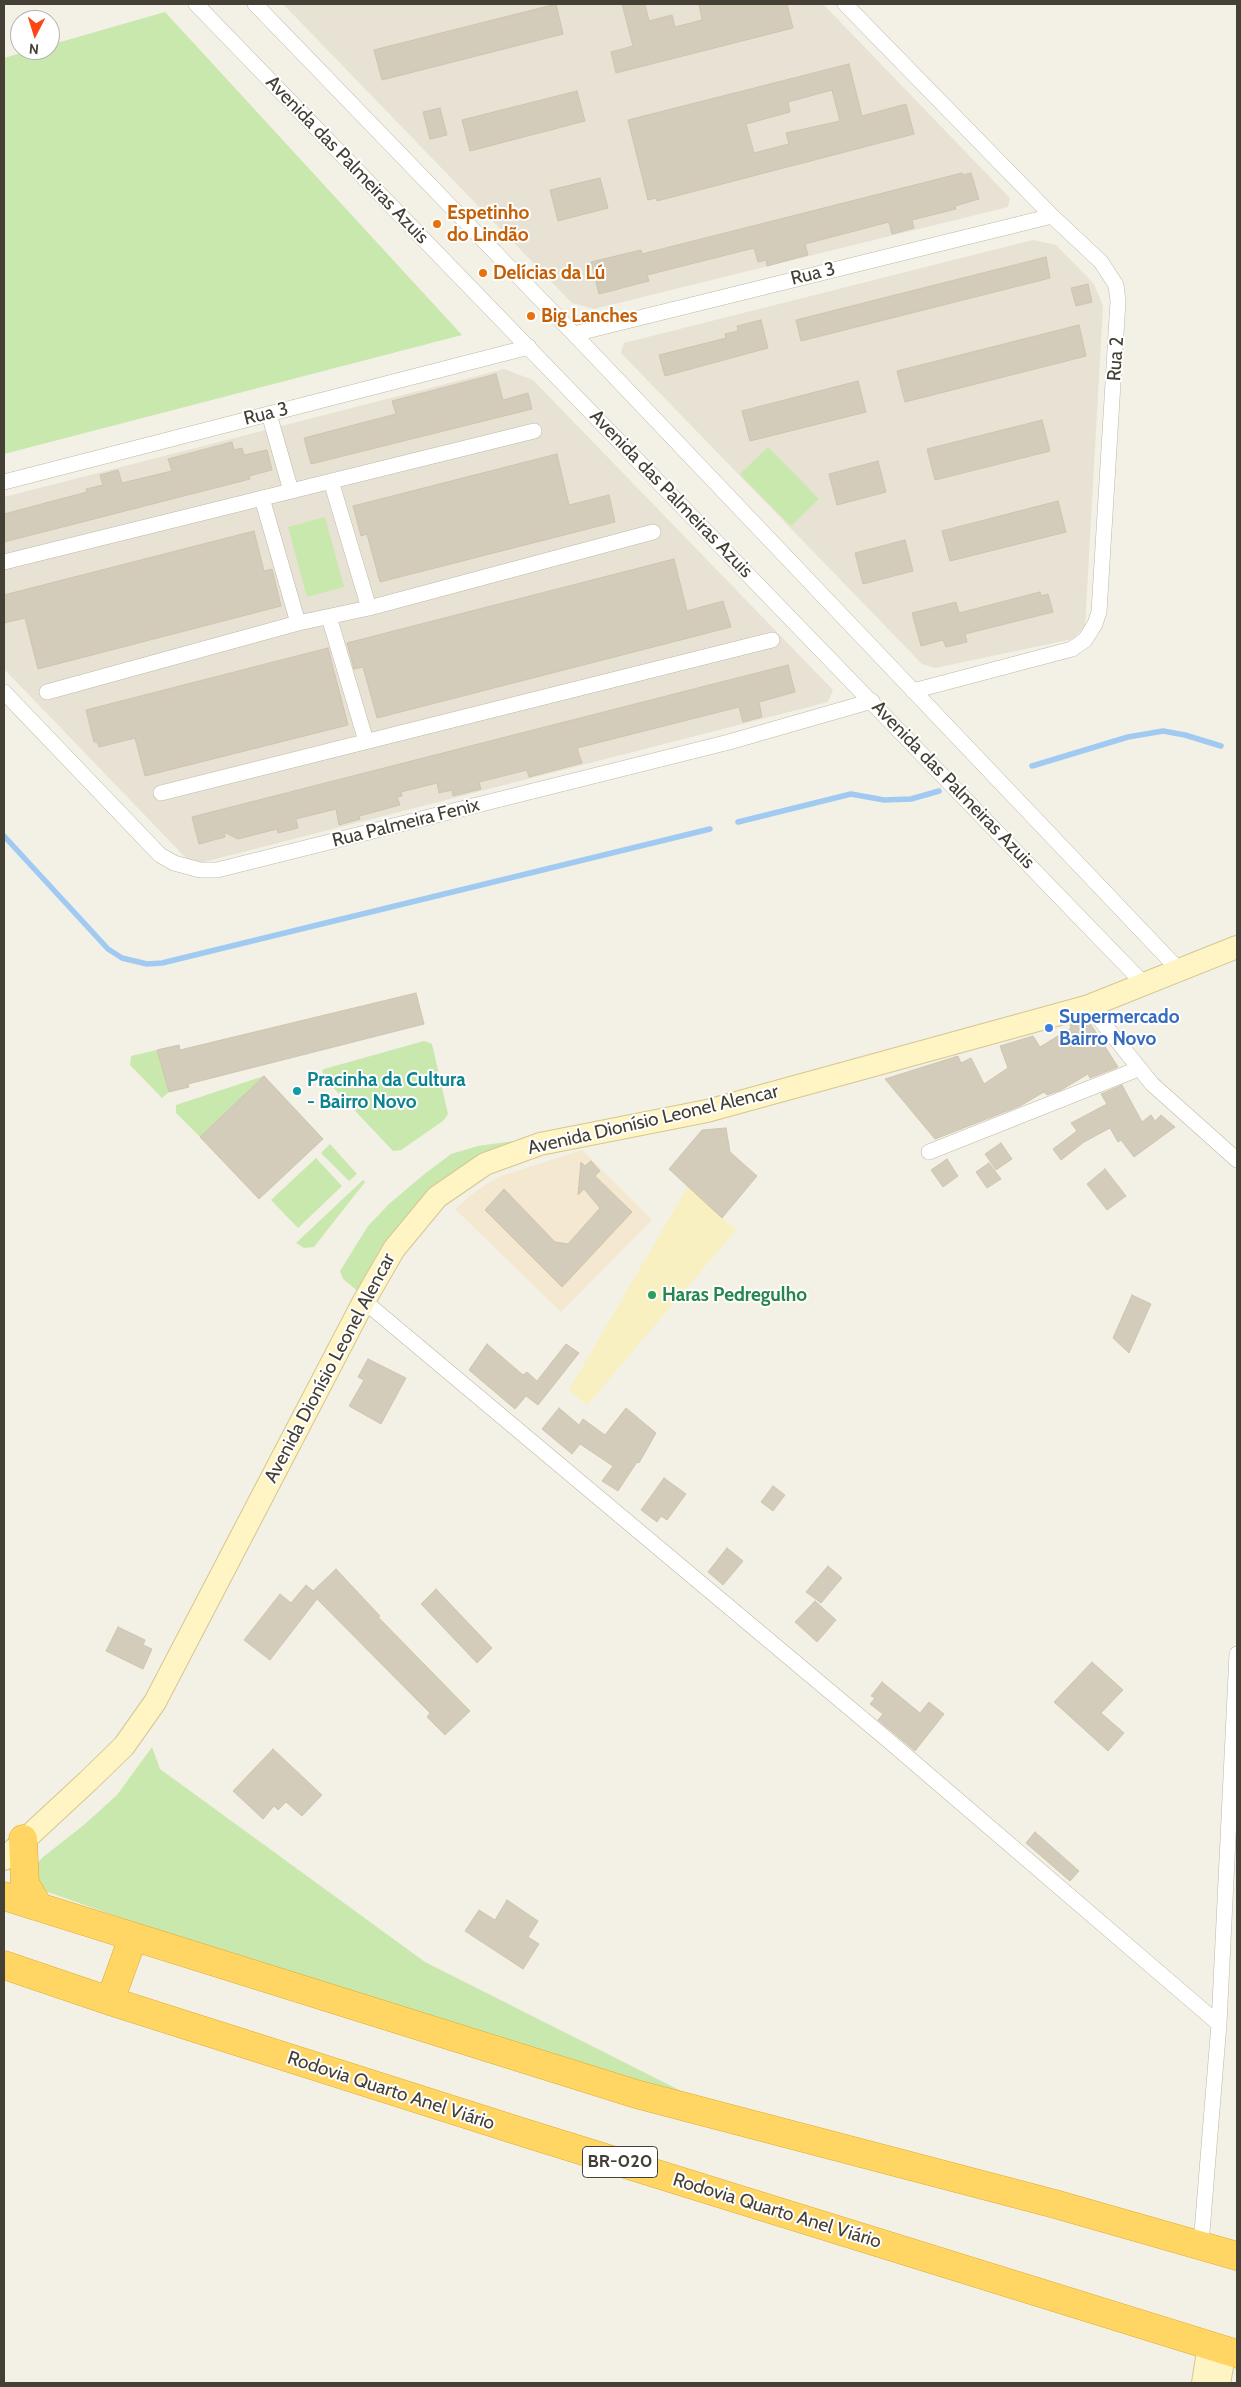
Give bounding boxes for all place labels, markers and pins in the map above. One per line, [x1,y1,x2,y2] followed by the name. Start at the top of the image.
[447,202,529,246] place label: Espetinho do Lindão
[431,218,443,230] marker: Espetinho do Lindão
[493,262,605,284] place label: Delícias da Lú
[477,267,489,279] marker: Delícias da Lú
[541,305,638,327] place label: Big Lanches
[525,310,537,322] marker: Big Lanches
[1059,1006,1179,1050] place label: Supermercado Bairro Novo
[1043,1022,1055,1034] marker: Supermercado Bairro Novo
[307,1069,466,1113] place label: Pracinha da Cultura - Bairro Novo
[291,1085,303,1097] marker: Pracinha da Cultura - Bairro Novo
[662,1284,807,1306] place label: Haras Pedregulho
[646,1289,658,1301] marker: Haras Pedregulho

